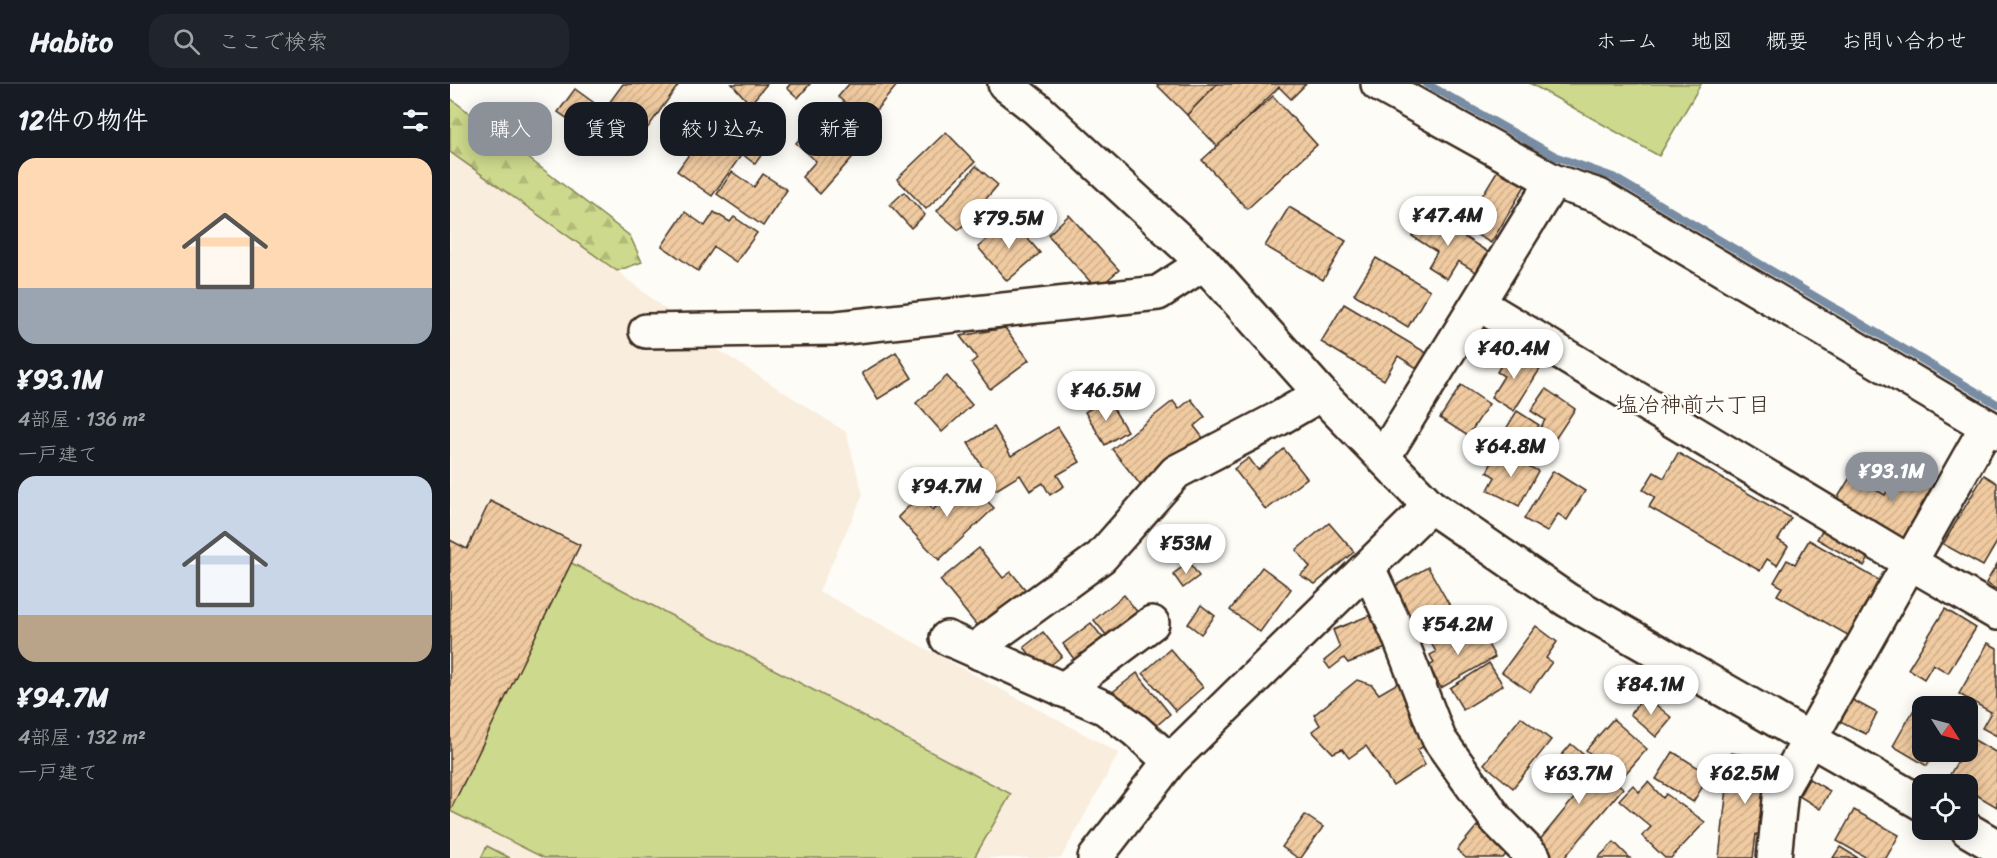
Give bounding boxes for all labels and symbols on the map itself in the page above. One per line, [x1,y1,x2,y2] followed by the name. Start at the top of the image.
[1399,196,1497,247] pin: ¥47.4M
[960,199,1058,250] pin: ¥79.5M
[1465,329,1563,380] pin: ¥40.4M
[1057,371,1155,422] pin: ¥46.5M
[1616,385,1770,424] district label: 塩冶神前六丁目
[1462,427,1560,478] pin: ¥64.8M
[1843,452,1941,503] pin: ¥93.1M
[898,467,996,518] pin: ¥94.7M
[1150,524,1222,575] pin: ¥53M
[1409,605,1507,656] pin: ¥54.2M
[1602,665,1700,716] pin: ¥84.1M
[1912,696,1978,762] north arrow
[1530,754,1628,805] pin: ¥63.7M
[1696,754,1794,805] pin: ¥62.5M

